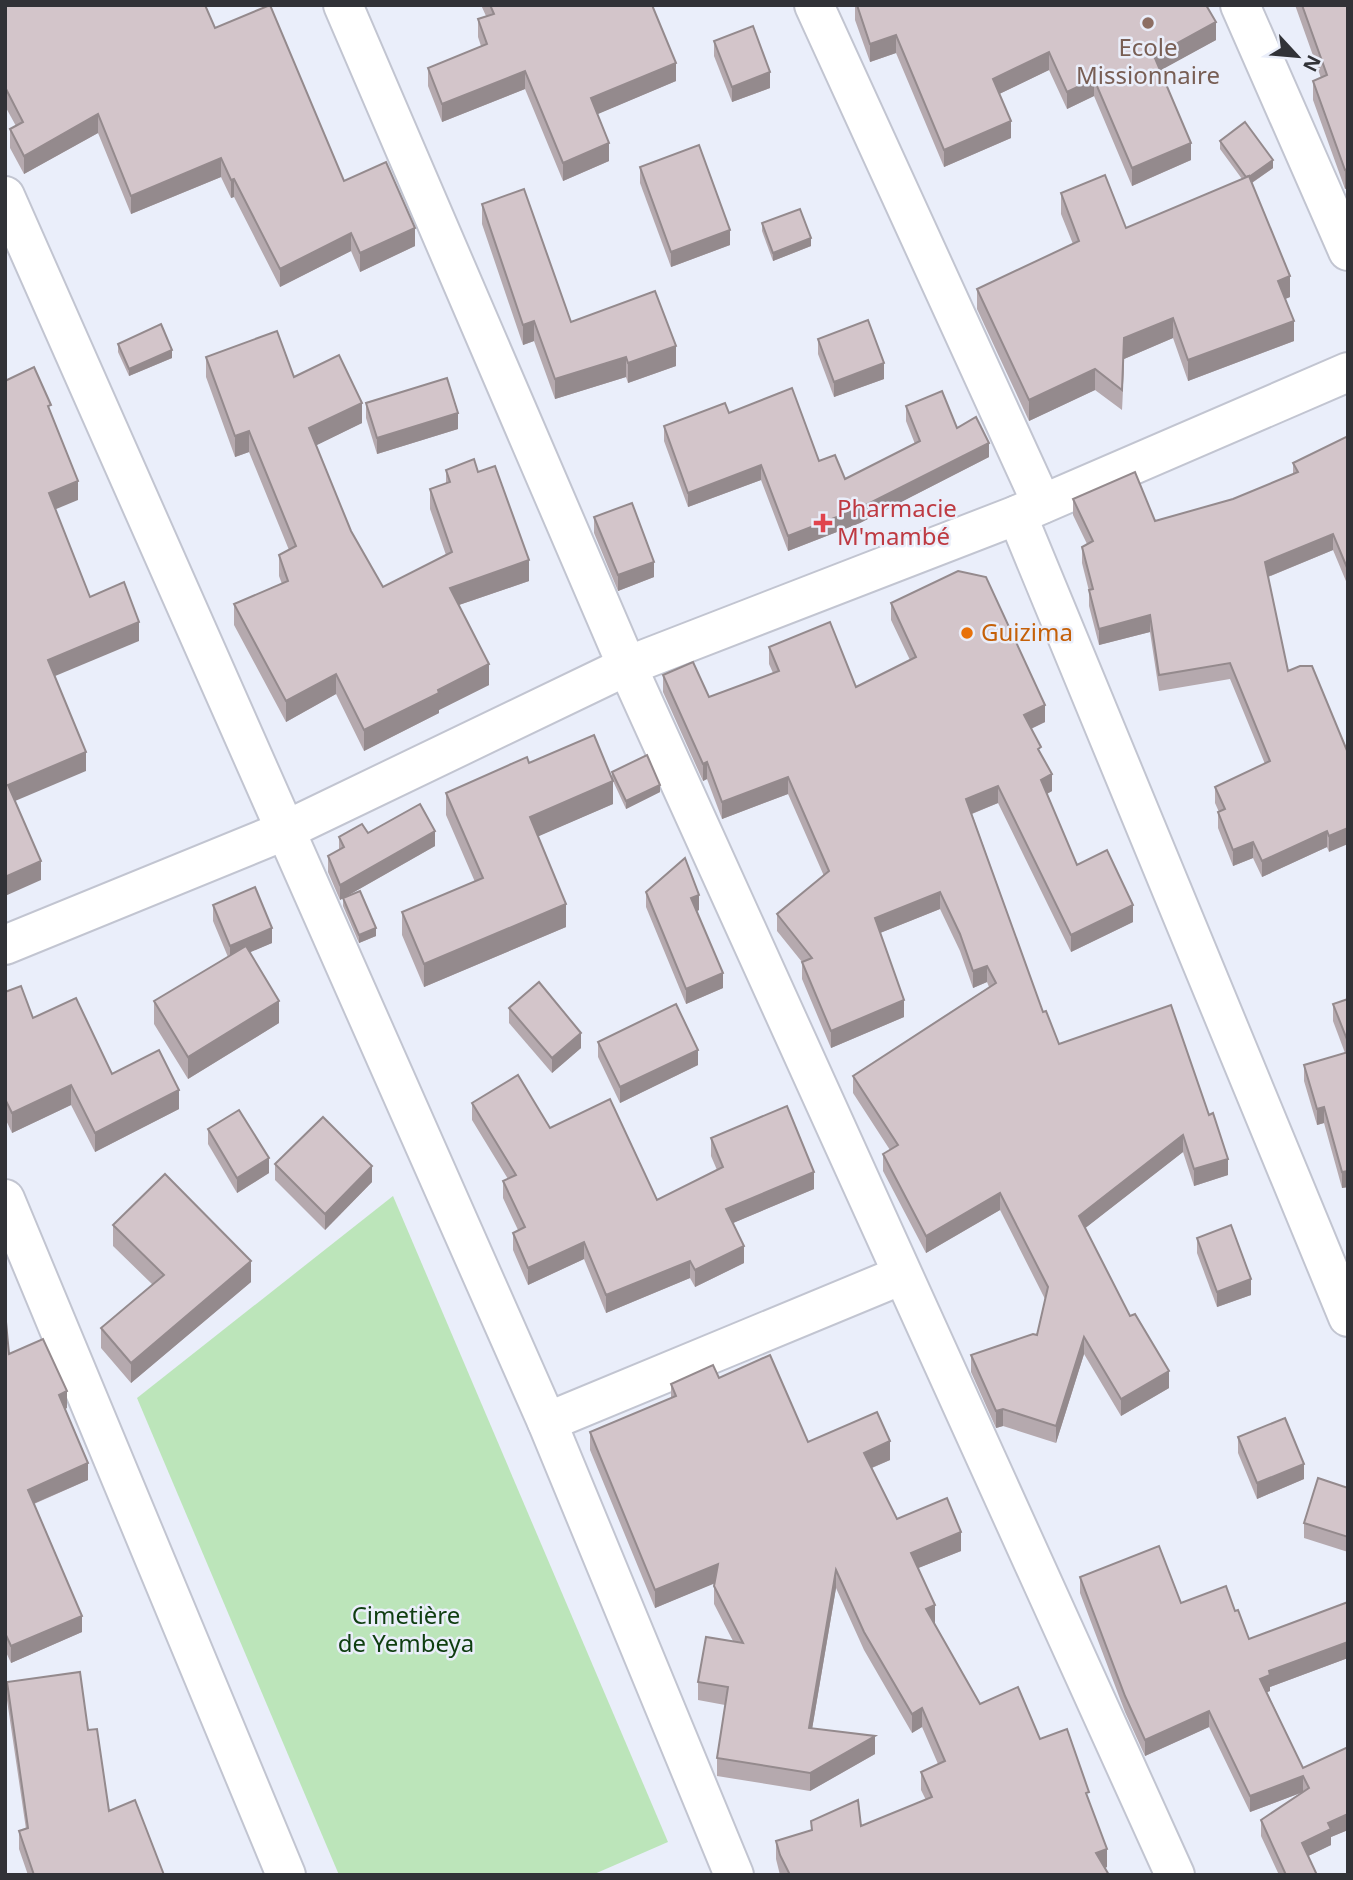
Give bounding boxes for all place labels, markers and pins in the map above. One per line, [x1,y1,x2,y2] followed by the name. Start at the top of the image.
[1140,15,1156,31] marker: Ecole Missionnaire
[1076,30,1220,91] place label: Ecole Missionnaire
[837,491,957,552] place label: Pharmacie M'mambé
[815,515,831,531] marker: Pharmacie M'mambé
[981,615,1073,648] place label: Guizima
[959,625,975,641] marker: Guizima

